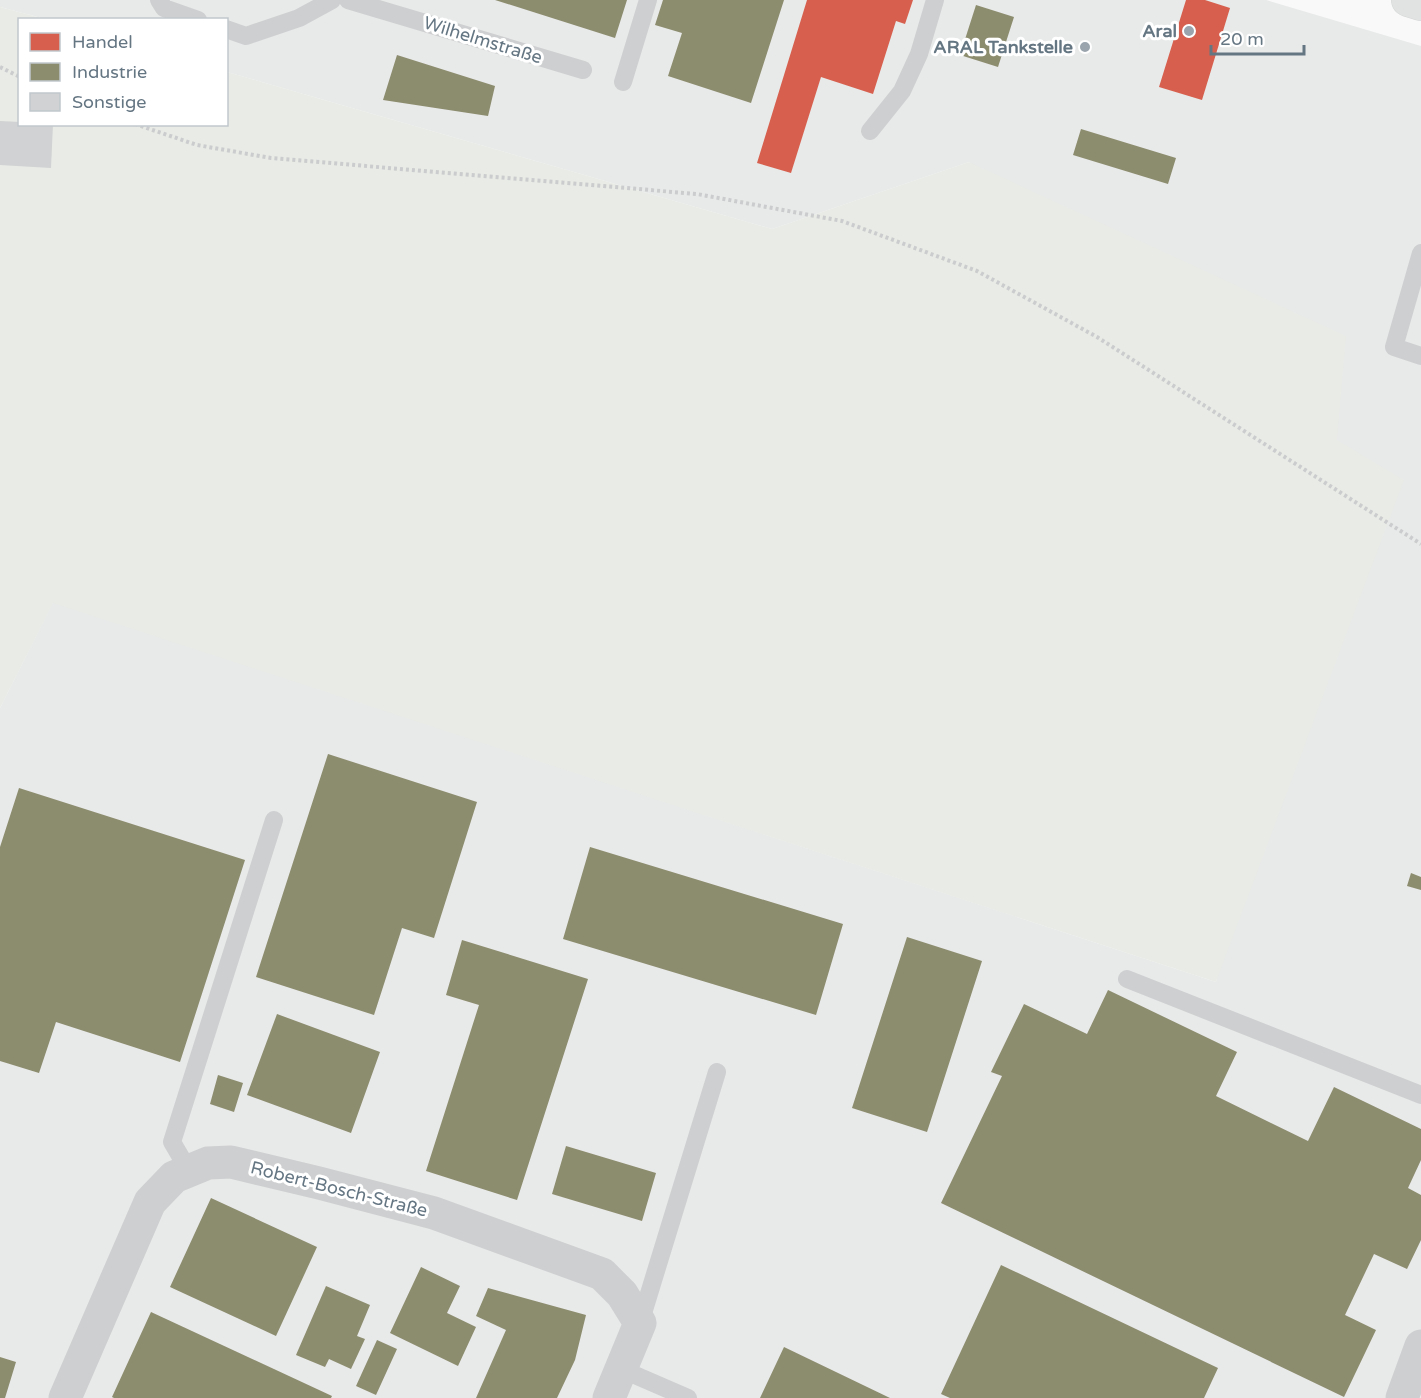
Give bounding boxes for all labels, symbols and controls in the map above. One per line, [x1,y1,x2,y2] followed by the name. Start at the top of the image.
[421,12,545,68] street label: Wilhelmstraße
[18,18,228,126] legend
[1211,18,1304,56] scale bar
[1142,20,1177,42] place label: Aral
[1182,24,1196,38] marker: Aral
[1220,28,1264,50] text: 20 m
[72,31,133,53] text: Handel
[933,36,1073,58] place label: ARAL Tankstelle
[1078,40,1092,54] marker: ARAL Tankstelle
[72,61,147,83] text: Industrie
[72,91,146,113] text: Sonstige
[248,1156,430,1222] street label: Robert-Bosch-Straße

